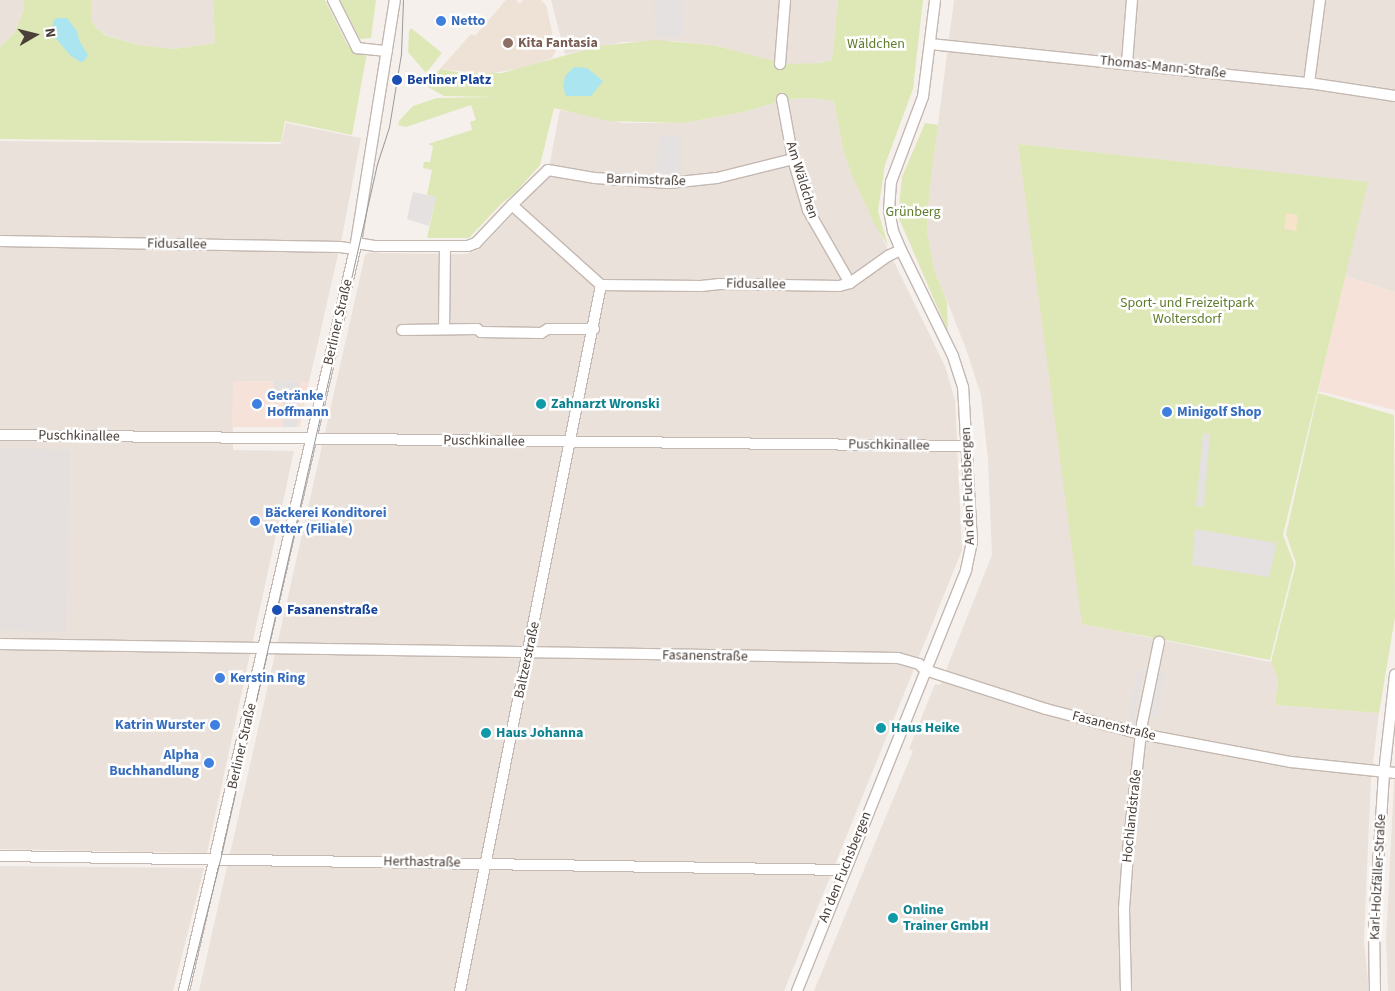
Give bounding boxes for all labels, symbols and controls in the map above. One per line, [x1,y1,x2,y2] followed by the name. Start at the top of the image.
[10,10,60,60] north arrow
[451,13,485,29] place label: Netto
[435,15,447,27] marker: Netto
[39,27,60,39] text: N
[518,35,598,51] place label: Kita Fantasia
[847,36,905,52] park label: Wäldchen
[502,37,514,49] marker: Kita Fantasia
[1099,52,1227,82] street label: Thomas-Mann-Straße
[407,72,491,88] place label: Berliner Platz
[391,74,403,86] marker: Berliner Platz
[782,139,822,221] street label: Am Wäldchen
[606,170,686,190] street label: Barnimstraße
[885,204,941,220] park label: Grünberg
[147,235,207,253] street label: Fidusallee
[726,275,786,293] street label: Fidusallee
[320,277,356,367] street label: Berliner Straße
[1120,295,1254,328] park label: Sport- und Freizeitpark Woltersdorf
[267,388,329,421] place label: Getränke Hoffmann
[551,396,660,412] place label: Zahnarzt Wronski
[251,398,263,410] marker: Getränke Hoffmann
[535,398,547,410] marker: Zahnarzt Wronski
[1177,404,1262,420] place label: Minigolf Shop
[1161,406,1173,418] marker: Minigolf Shop
[38,427,120,445] street label: Puschkinallee
[958,427,978,545] street label: An den Fuchsbergen
[443,432,525,450] street label: Puschkinallee
[848,436,930,454] street label: Puschkinallee
[265,505,387,538] place label: Bäckerei Konditorei Vetter (Filiale)
[249,515,261,527] marker: Bäckerei Konditorei Vetter (Filiale)
[287,602,378,618] place label: Fasanenstraße
[271,604,283,616] marker: Fasanenstraße
[511,620,543,700] street label: Baltzerstraße
[662,647,748,665] street label: Fasanenstraße
[230,670,305,686] place label: Kerstin Ring
[214,672,226,684] marker: Kerstin Ring
[224,701,260,791] street label: Berliner Straße
[1070,707,1158,745] street label: Fasanenstraße
[115,717,205,733] place label: Katrin Wurster
[209,719,221,731] marker: Katrin Wurster
[891,720,960,736] place label: Haus Heike
[875,722,887,734] marker: Haus Heike
[496,725,583,741] place label: Haus Johanna
[480,727,492,739] marker: Haus Johanna
[109,747,199,780] place label: Alpha Buchhandlung
[203,757,215,769] marker: Alpha Buchhandlung
[1119,769,1145,863] street label: Hochlandstraße
[815,809,875,925] street label: An den Fuchsbergen
[1366,814,1390,940] street label: Karl-Holzfäller-Straße
[383,853,461,871] street label: Herthastraße
[903,902,989,934] place label: Online Trainer GmbH
[887,912,899,924] marker: Online Trainer GmbH

